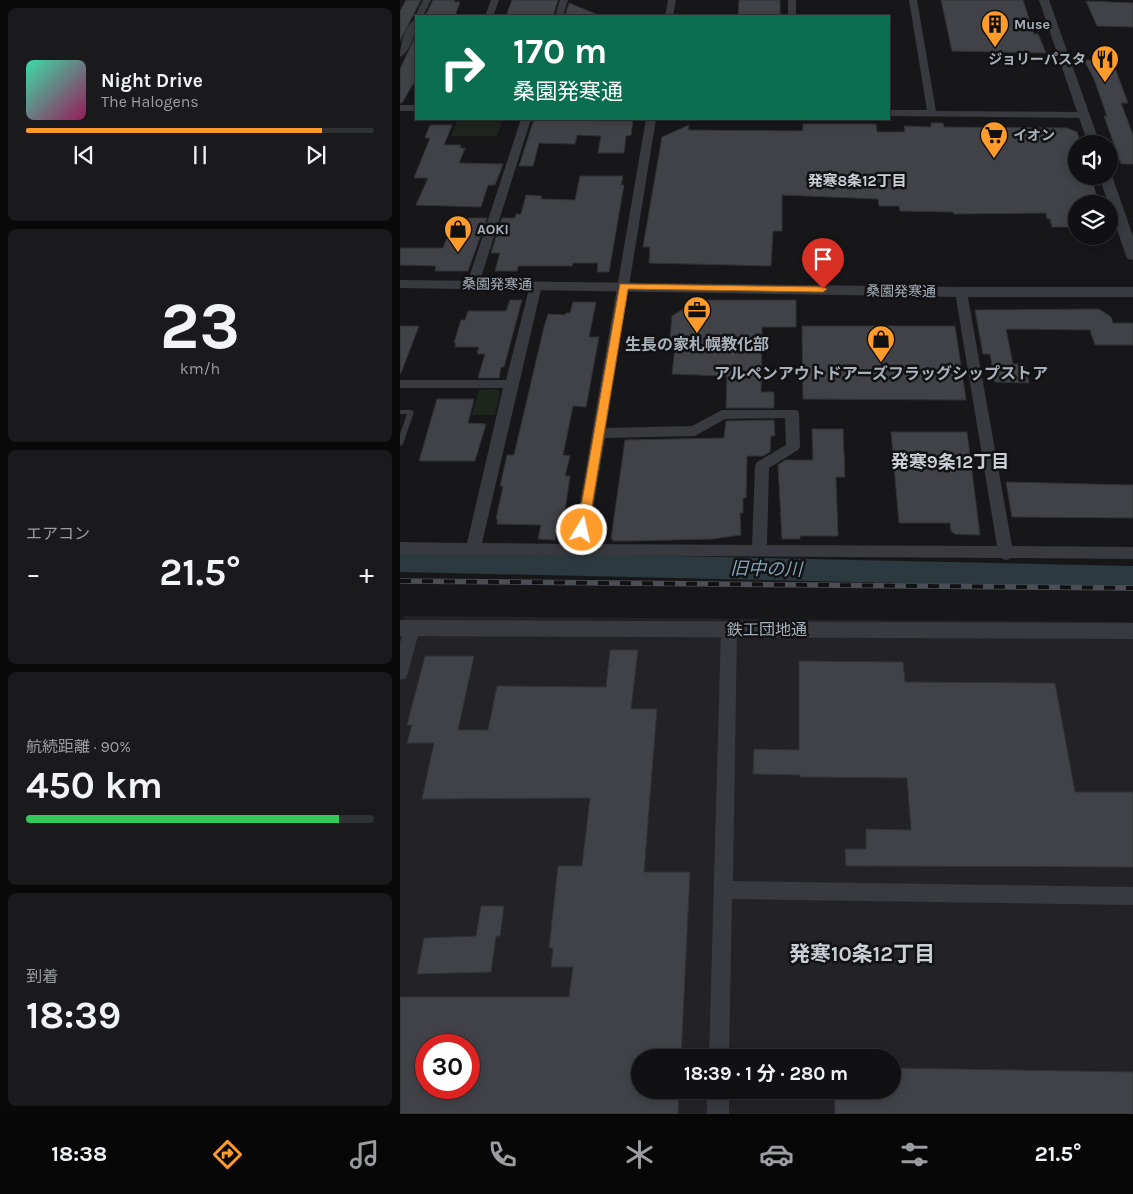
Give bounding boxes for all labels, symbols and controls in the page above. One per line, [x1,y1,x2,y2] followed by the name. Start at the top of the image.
[980,9,1010,48] building icon: Muse
[1014,16,1050,33] place label: Muse
[513,31,607,72] text: 170 m
[430,35,495,100] icon: right
[1090,44,1120,83] restaurant icon: ジョリーパスタ
[988,51,1086,68] place label: ジョリーパスタ
[101,70,203,92] text: Night Drive
[513,79,623,105] text: 桑園発寒通
[101,92,199,111] text: The Halogens
[979,120,1009,159] supermarket icon: イオン
[1013,127,1055,144] place label: イオン
[1068,135,1118,245] map controls
[1068,135,1118,185] button: sound
[70,141,98,169] icon: previous
[186,141,214,169] icon: pause
[302,141,330,169] icon: next
[807,172,907,190] district label: 発寒8条12丁目
[1068,195,1118,245] button: layers
[443,214,473,253] shop icon: AOKI
[477,221,509,238] place label: AOKI
[802,238,844,289] pin
[809,245,837,273] icon: arrive
[462,275,532,294] street label: 桑園発寒通
[866,282,936,301] street label: 桑園発寒通
[160,288,240,364] text: 23
[682,295,712,334] office icon: 生長の家札幌教化部
[866,324,896,363] shop icon: アルペンアウトドアーズフラッグシップストア
[625,335,769,354] place label: 生長の家札幌教化部
[180,359,220,378] text: km/h
[714,364,1048,383] place label: アルペンアウトドアーズフラッグシップストア
[891,451,1009,473] district label: 発寒9条12丁目
[555,503,607,555] position arrow
[26,524,90,543] text: エアコン
[159,550,241,595] text: 21.5°
[26,557,41,590] text: −
[359,557,374,590] text: +
[730,557,804,581] water label: 旧中の川
[727,620,807,639] street label: 鉄工団地通
[26,737,131,756] text: 航続距離 · 90%
[26,763,163,808] text: 450 km
[789,942,935,966] district label: 発寒10条12丁目
[26,967,58,986] text: 到着
[26,993,121,1038] text: 18:39
[415,1034,480,1099] speed limit sign: 30
[684,1063,848,1085] text: 18:39 · 1 分 · 280 m
[210,1137,245,1172] icon: directions
[347,1137,382,1172] icon: music
[485,1137,520,1172] icon: phone
[622,1137,657,1172] icon: climate
[759,1137,794,1172] icon: car
[897,1137,932,1172] icon: filters
[51,1141,107,1167] text: 18:38
[1034,1141,1082,1167] text: 21.5°

